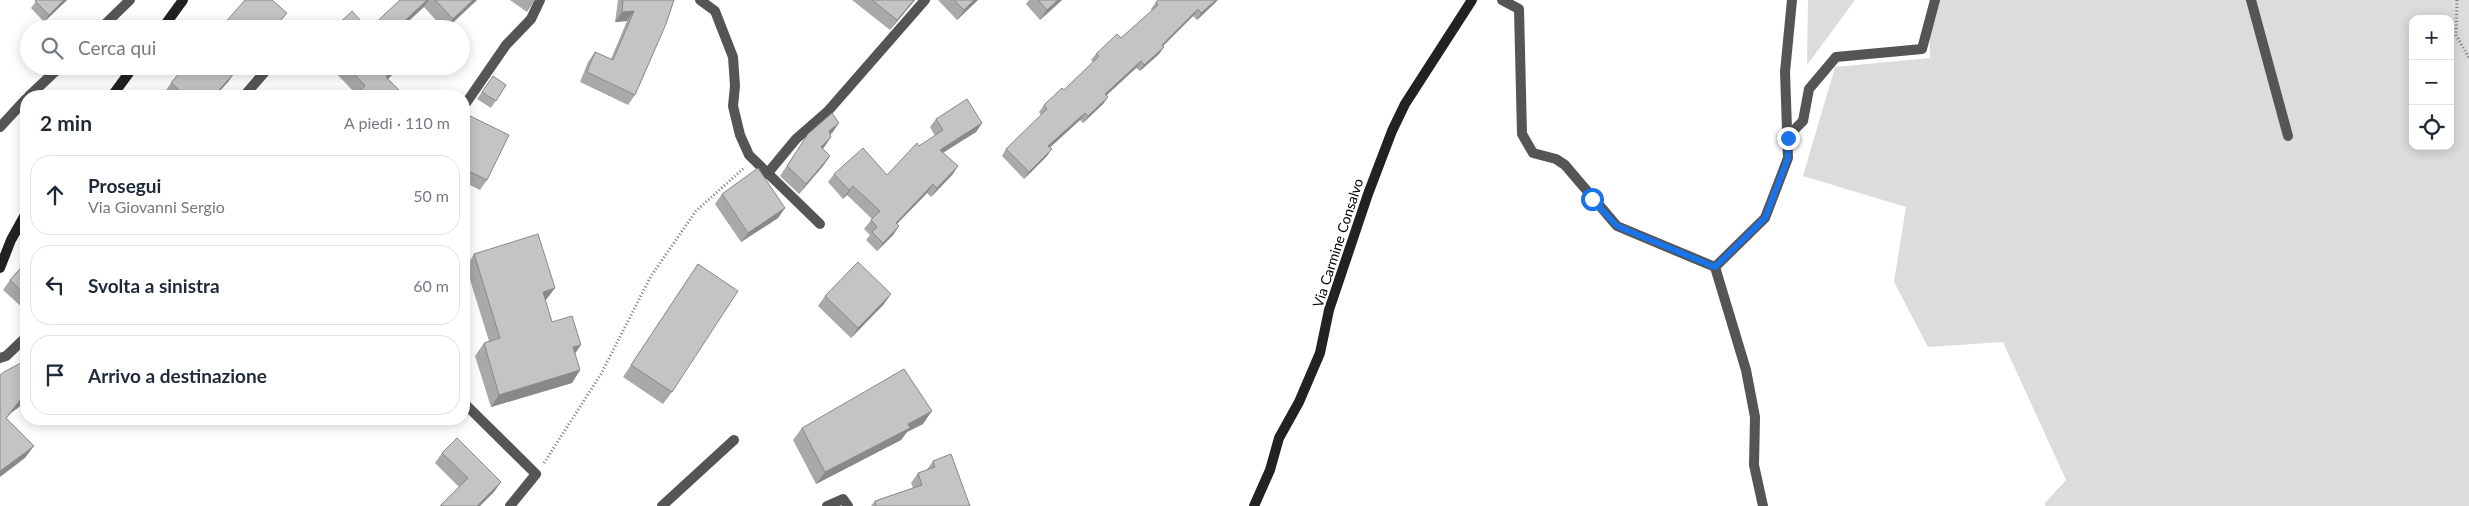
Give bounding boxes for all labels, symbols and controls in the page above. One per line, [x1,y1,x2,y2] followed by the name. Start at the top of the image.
[2409,15,2454,150] map controls
[2409,15,2454,60] button: +
[20,20,470,75] search box
[38,34,66,62] icon: search
[78,36,156,59] text: Cerca qui
[2409,60,2454,105] button: −
[2409,105,2454,150] button: locate
[40,110,92,135] text: 2 min
[344,113,450,132] text: A piedi · 110 m
[1777,127,1800,150] route end
[88,174,161,197] text: Prosegui
[1309,176,1366,310] street label: Via Carmine Consalvo
[41,181,69,209] icon: ahead
[413,186,449,205] text: 50 m
[1581,188,1604,211] route start
[88,197,225,216] text: Via Giovanni Sergio
[41,271,69,299] icon: left
[88,274,220,297] text: Svolta a sinistra
[413,276,449,295] text: 60 m
[41,361,69,389] icon: arrive
[88,364,267,387] text: Arrivo a destinazione

